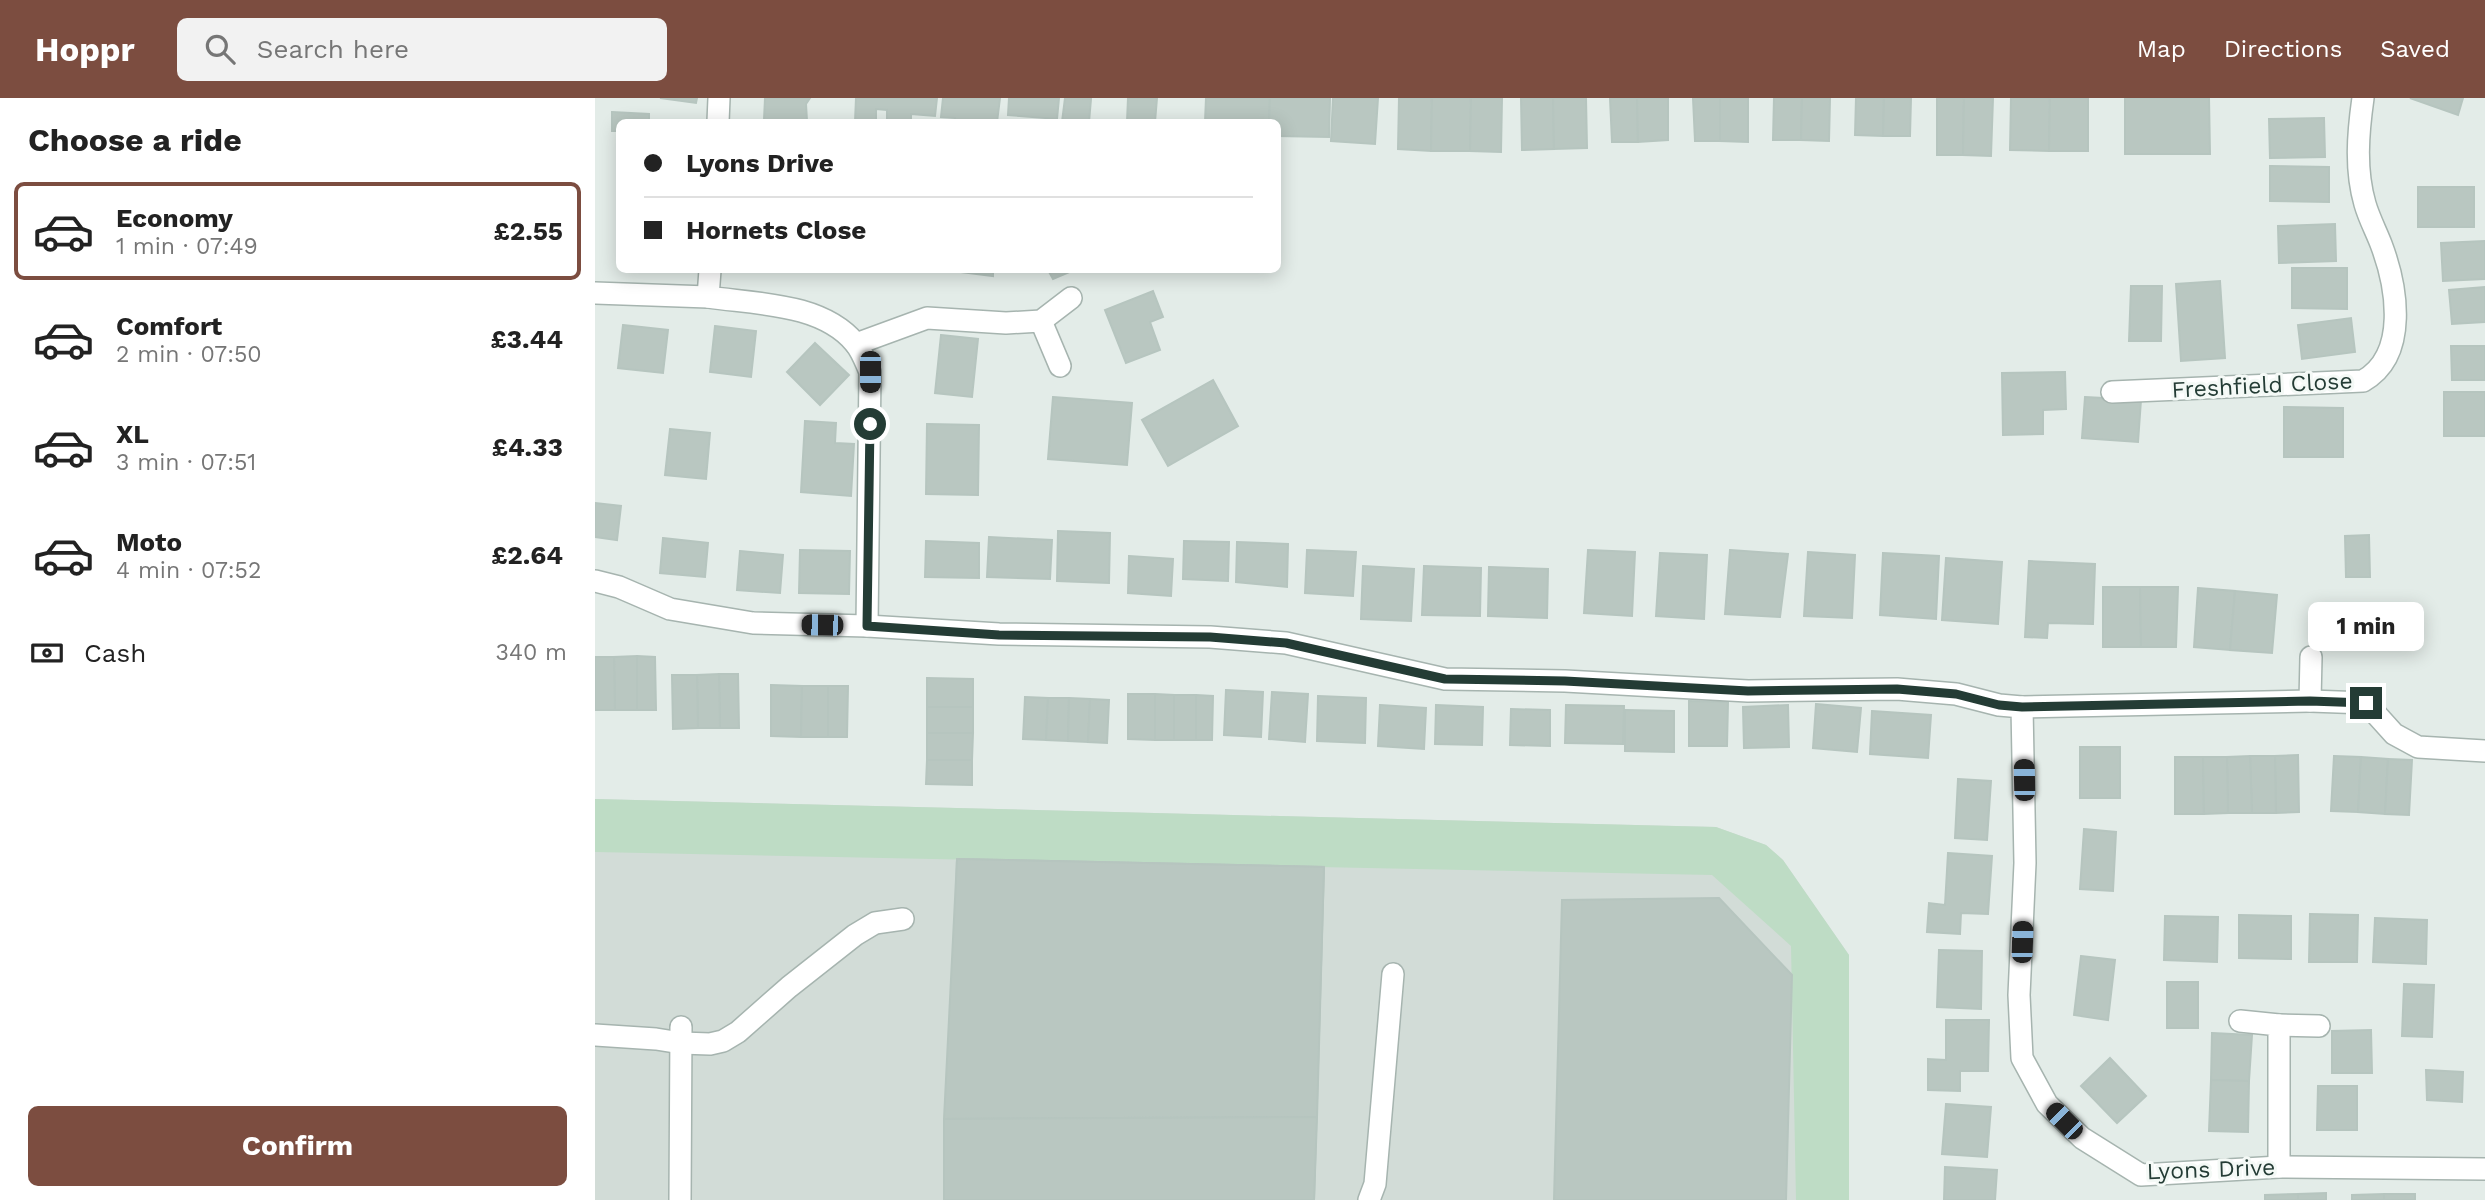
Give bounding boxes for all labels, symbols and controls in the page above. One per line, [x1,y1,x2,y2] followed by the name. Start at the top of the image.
[177,18,667,81] search box
[35,30,135,69] text: Hoppr
[201,30,239,68] icon: search
[257,34,409,64] text: Search here
[2137,35,2186,63] text: Map
[2224,35,2342,63] text: Directions
[2380,35,2450,63] text: Saved
[28,121,242,159] text: Choose a ride
[686,148,834,178] text: Lyons Drive
[32,200,95,263] icon: car
[116,203,233,233] text: Economy
[686,215,866,245] text: Hornets Close
[494,216,563,246] text: £2.55
[116,233,258,260] text: 1 min · 07:49
[32,308,95,371] icon: car
[116,311,222,341] text: Comfort
[490,324,563,354] text: £3.44
[116,341,262,368] text: 2 min · 07:50
[860,351,881,393] car
[2171,367,2353,404] street label: Freshfield Close
[854,408,886,440] route start
[32,416,95,479] icon: car
[116,419,149,449] text: XL
[492,432,563,462] text: £4.33
[116,449,256,476] text: 3 min · 07:51
[32,524,95,587] icon: car
[116,527,182,557] text: Moto
[491,540,563,570] text: £2.64
[116,557,261,584] text: 4 min · 07:52
[2308,602,2424,650] callout: 1 min
[2336,613,2396,640] text: 1 min
[801,614,844,636] car
[28,634,66,672] icon: cash
[84,638,146,668] text: Cash
[495,639,567,666] text: 340 m
[2350,687,2382,719] route end
[2014,759,2035,801] car
[2011,921,2034,963] car
[2042,1099,2087,1143] car
[28,1106,567,1186] button: Confirm
[2146,1154,2276,1185] street label: Lyons Drive

